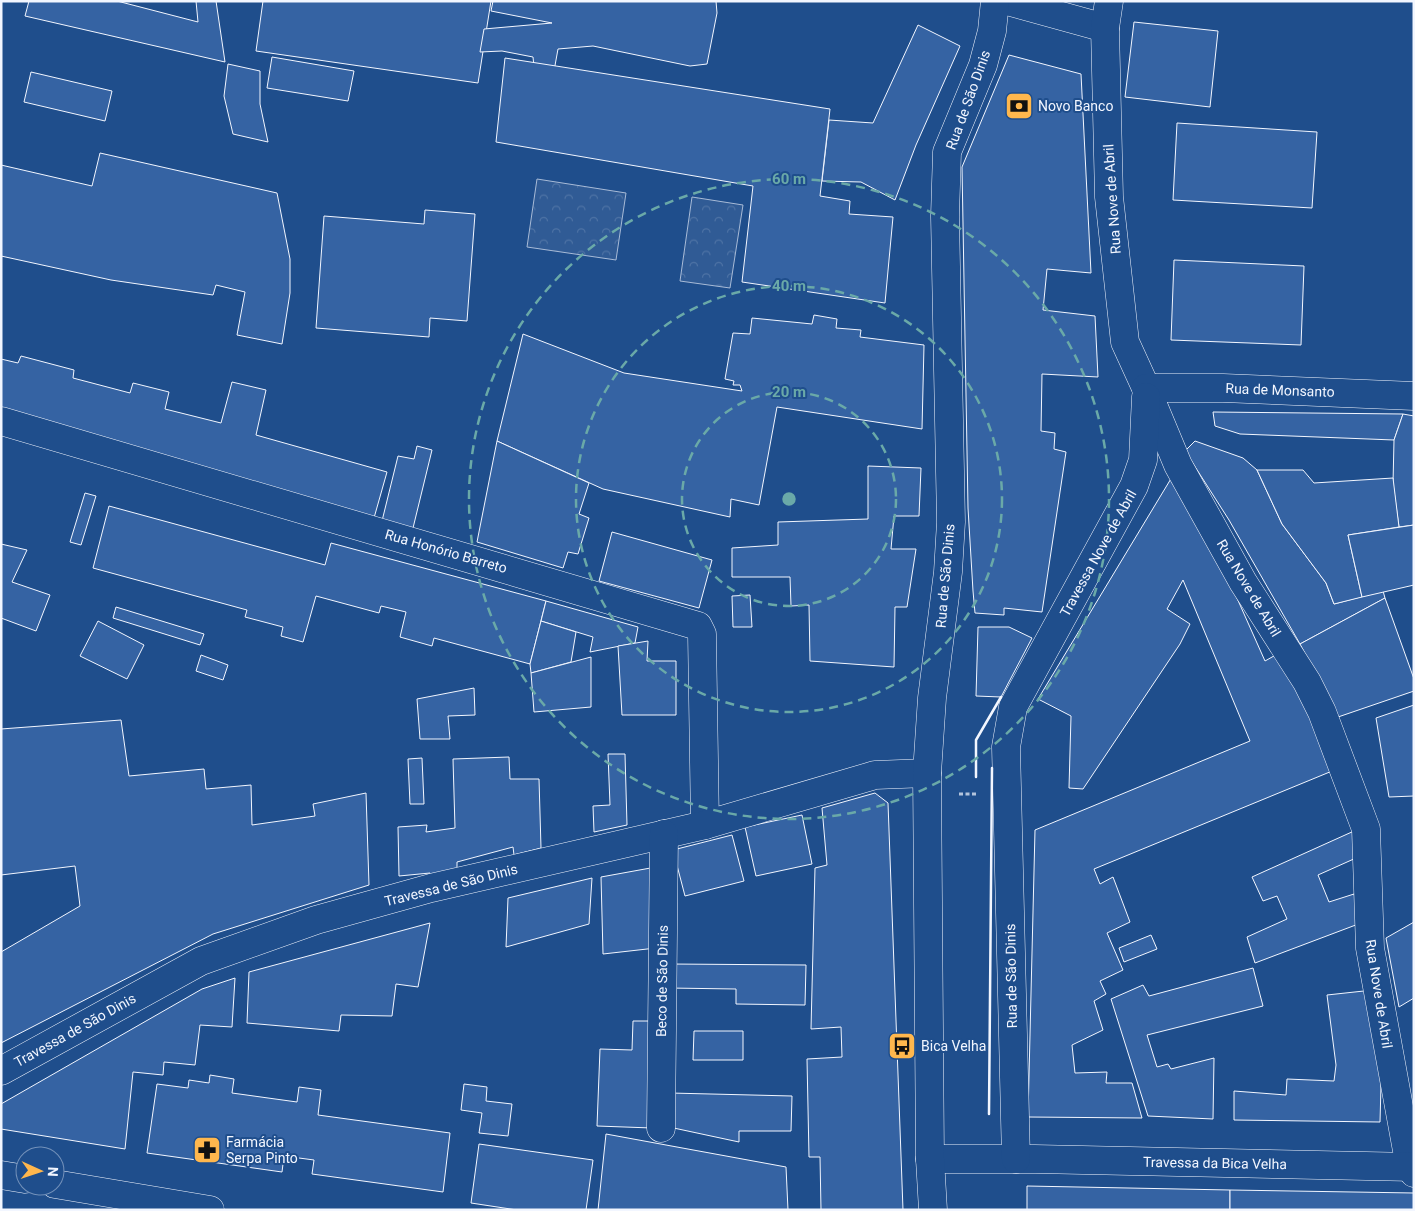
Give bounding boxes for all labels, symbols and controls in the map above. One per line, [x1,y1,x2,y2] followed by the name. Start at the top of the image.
[943,48,993,152] street label: Rua de São Dinis
[1004,91,1034,121] bank icon: Novo Banco
[1038,98,1113,114] place label: Novo Banco
[1100,143,1124,255] street label: Rua Nove de Abril
[772,170,806,188] text: 60 m
[772,277,806,295] text: 40 m
[1225,380,1335,400] street label: Rua de Monsanto
[772,383,806,401] text: 20 m
[1057,487,1139,619] street label: Travessa Nove de Abril
[780,490,798,508] centre of rings
[932,523,958,629] street label: Rua de São Dinis
[383,526,509,576] street label: Rua Honório Barreto
[1214,537,1284,639] street label: Rua Nove de Abril
[383,861,519,909] street label: Travessa de São Dinis
[1002,924,1020,1028] street label: Rua de São Dinis
[653,925,671,1037] street label: Beco de São Dinis
[1362,938,1396,1050] street label: Rua Nove de Abril
[11,990,139,1070] street label: Travessa de São Dinis
[887,1031,917,1061] bus stop icon: Bica Velha
[921,1038,986,1054] place label: Bica Velha
[226,1134,298,1166] place label: Farmácia Serpa Pinto
[192,1135,222,1165] pharmacy icon: Farmácia Serpa Pinto
[15,1146,65,1196] north arrow
[1143,1154,1287,1172] street label: Travessa da Bica Velha
[45,1166,61,1177] text: N

